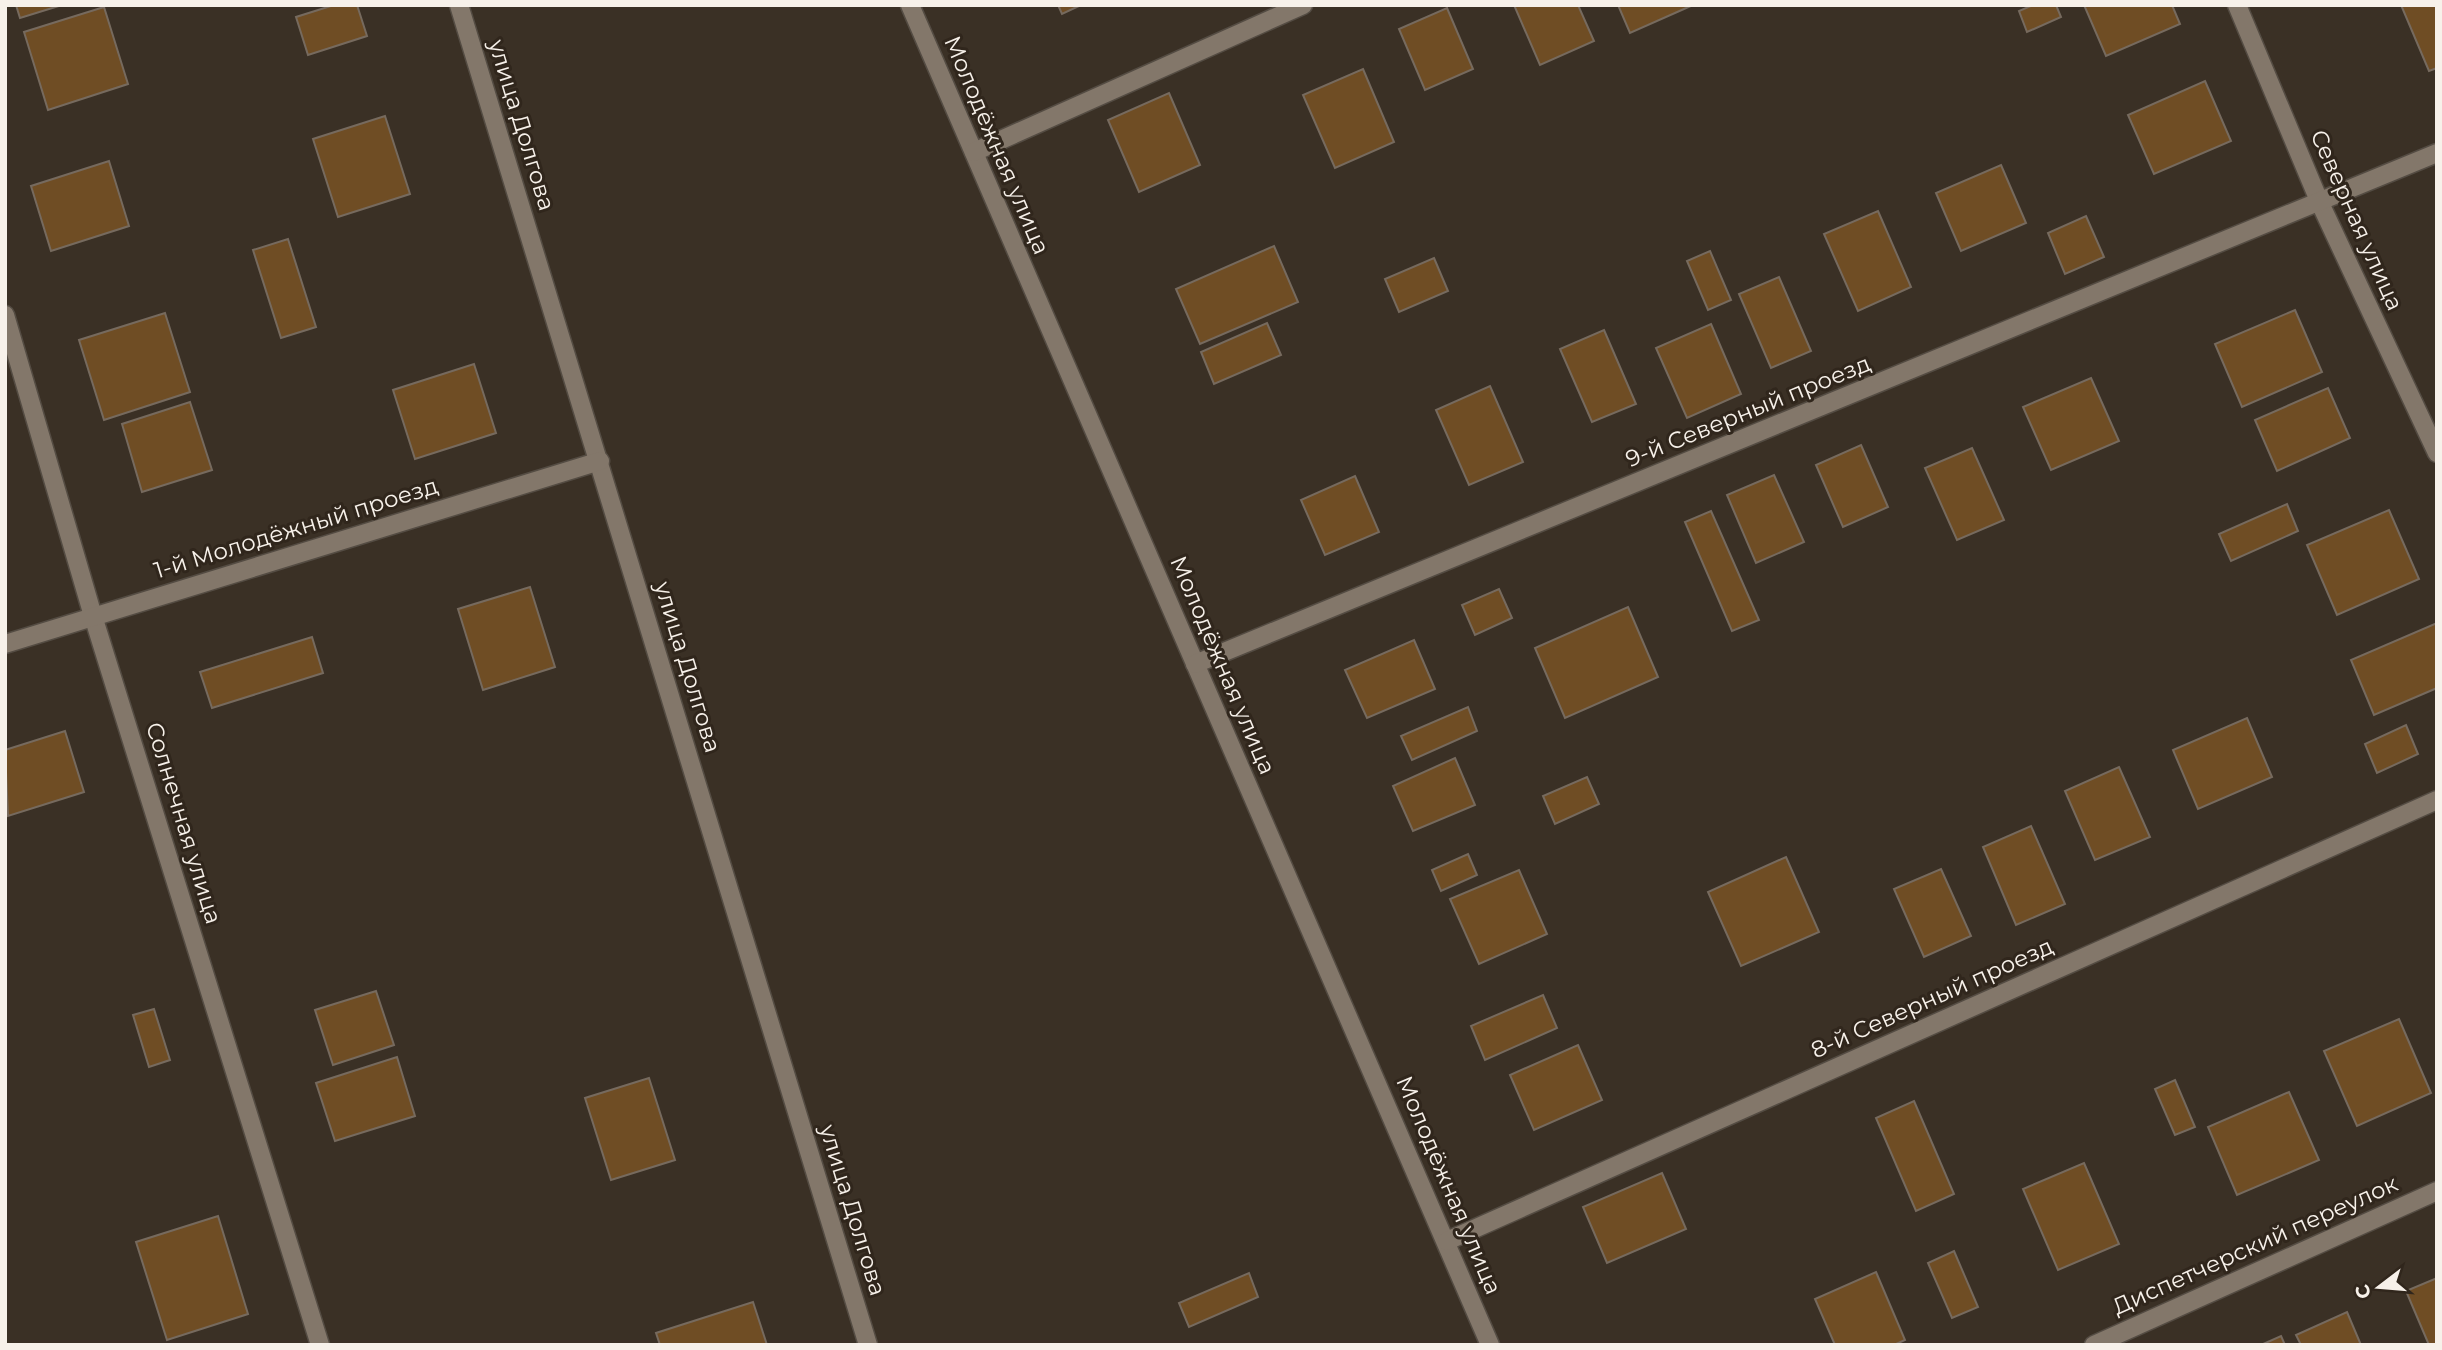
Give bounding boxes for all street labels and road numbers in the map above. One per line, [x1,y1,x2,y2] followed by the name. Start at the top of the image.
[938,32,1056,258] street label: Молодёжная улица
[482,35,561,214] street label: улица Долгова
[2305,125,2409,315] street label: Северная улица
[1621,349,1875,473] street label: 9-й Северный проезд
[151,471,441,585] street label: 1-й Молодёжный проезд
[1164,552,1282,778] street label: Молодёжная улица
[648,577,727,756] street label: улица Долгова
[140,719,228,927] street label: Солнечная улица
[1807,932,2058,1064] street label: 8-й Северный проезд
[1390,1072,1508,1298] street label: Молодёжная улица
[813,1120,892,1299] street label: улица Долгова
[2108,1169,2402,1321] street label: Диспетчерский переулок

